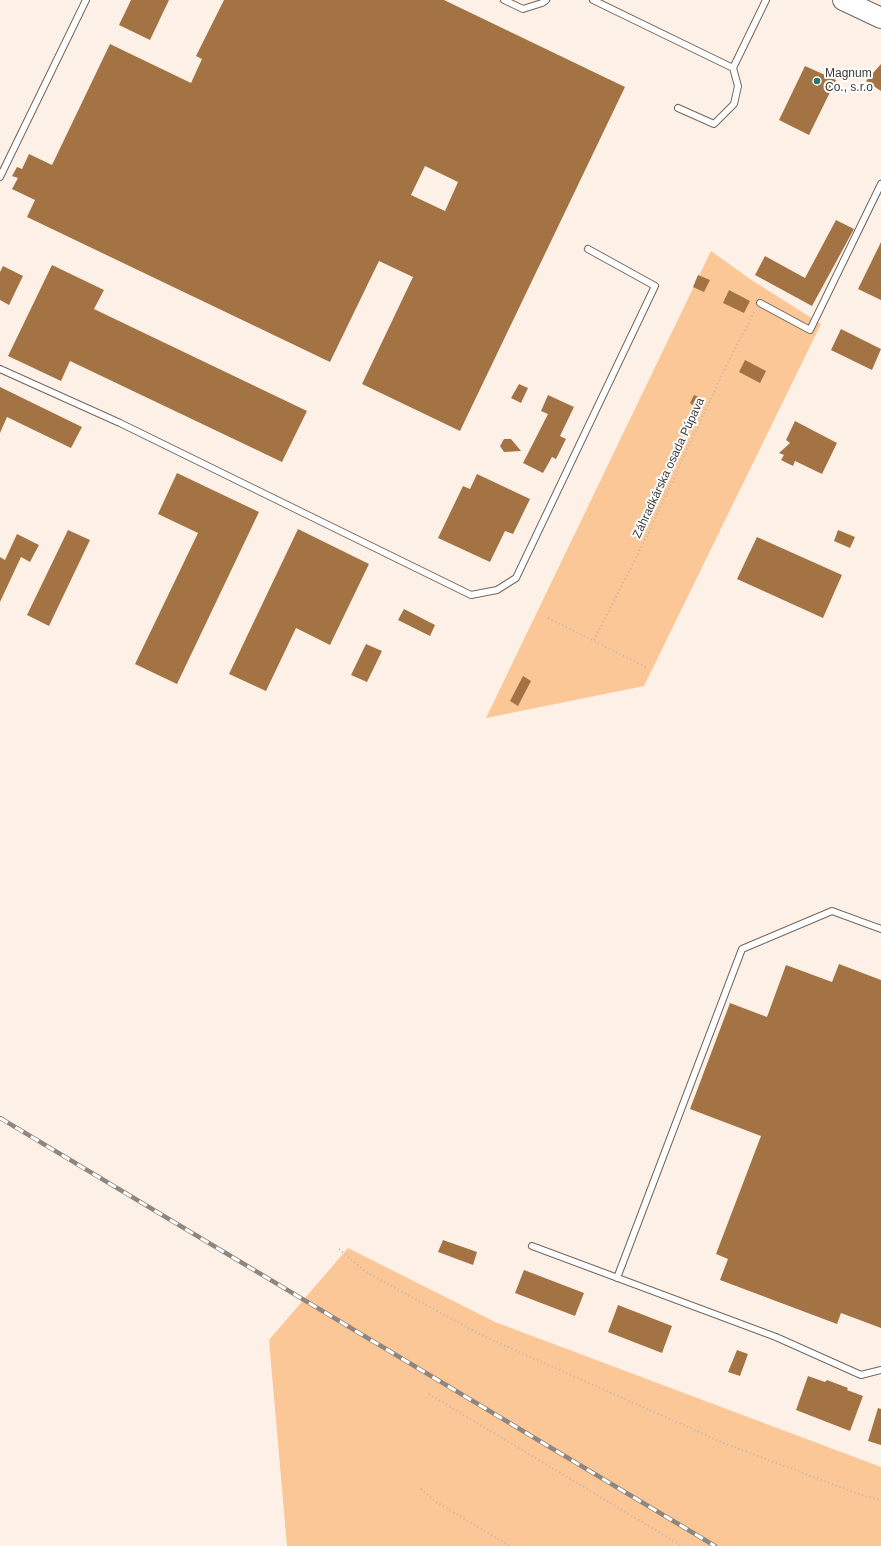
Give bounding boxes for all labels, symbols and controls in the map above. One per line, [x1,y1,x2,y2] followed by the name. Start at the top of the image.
[825,67,873,95] place label: Magnum Co., s.r.o
[812,76,822,86] marker: Magnum Co., s.r.o
[630,395,708,541] street label: Záhradkárska osada Púpava

